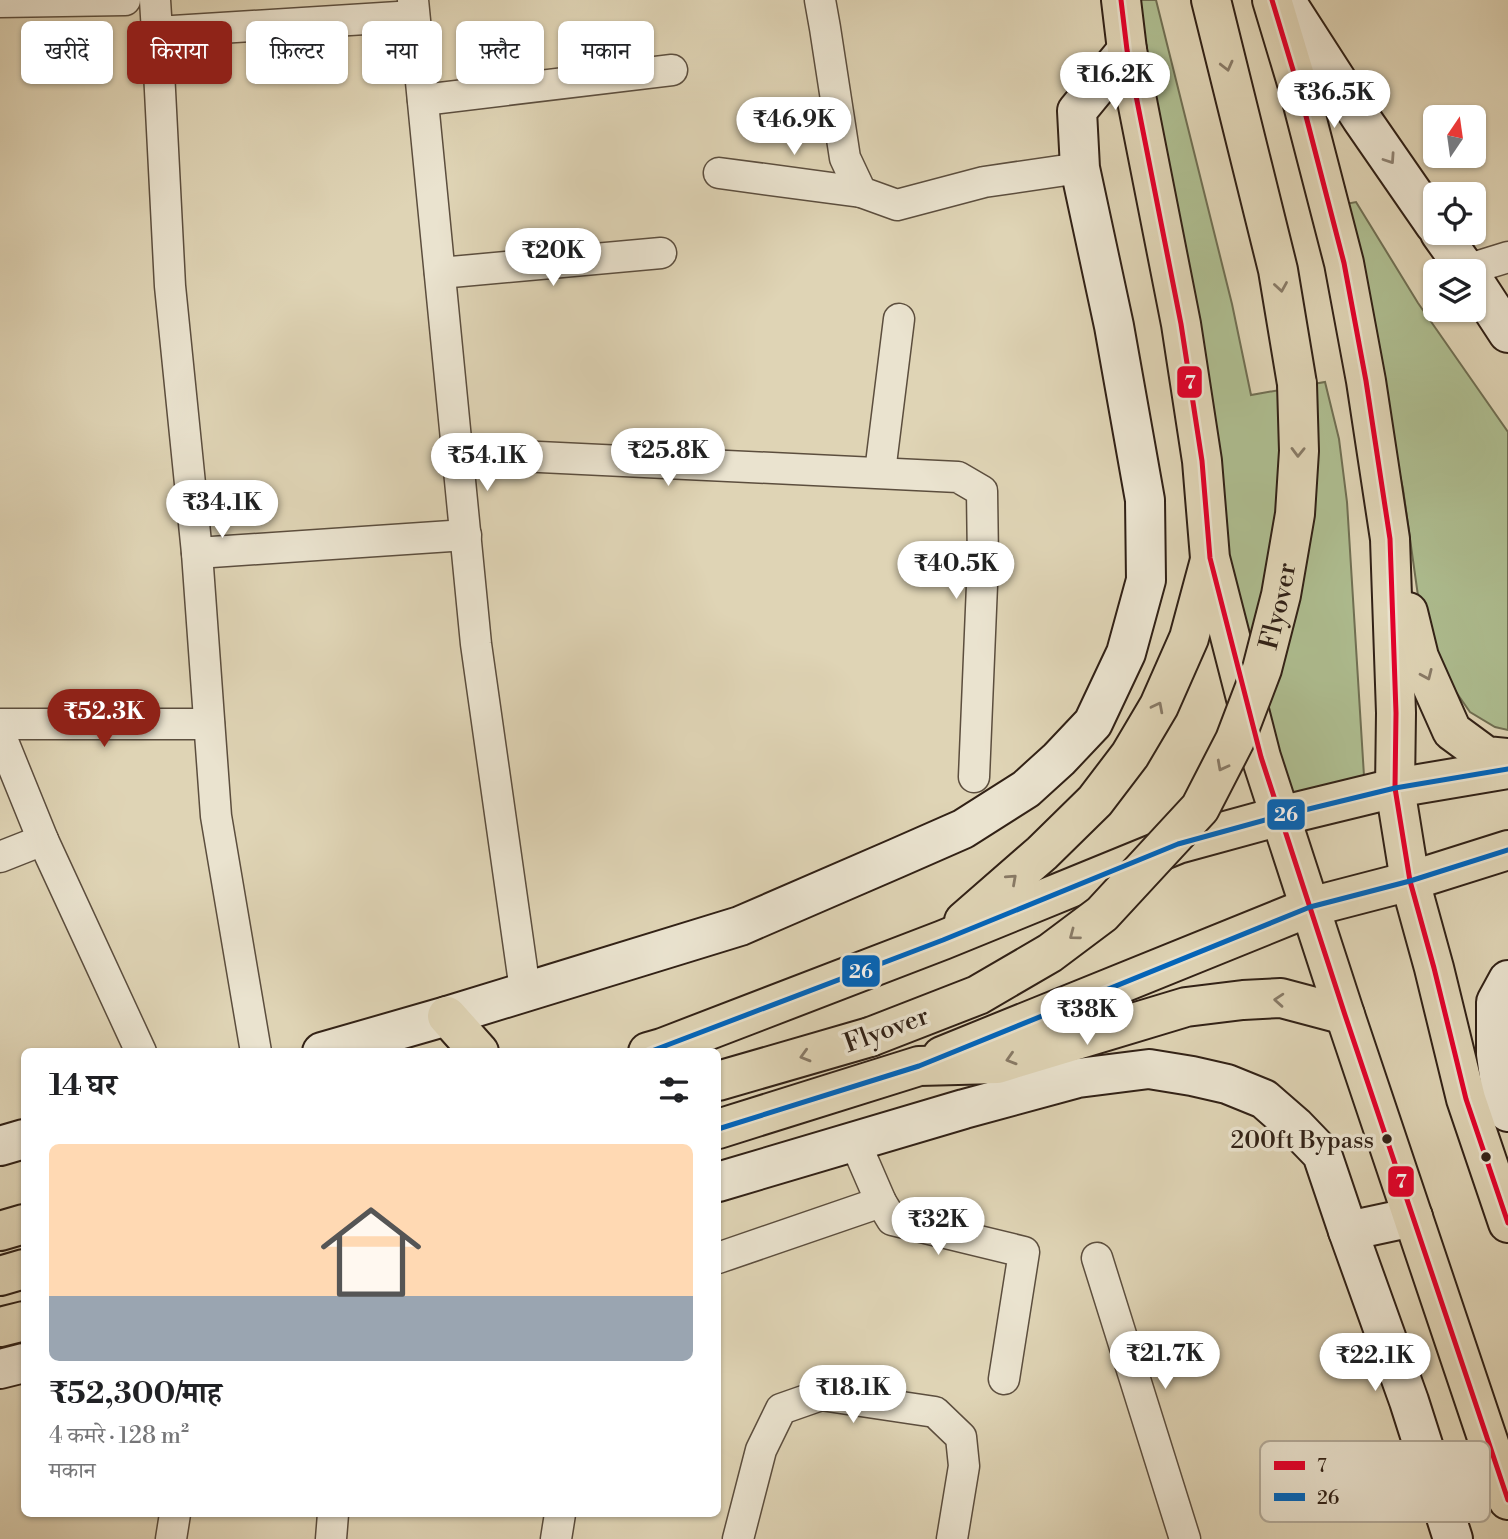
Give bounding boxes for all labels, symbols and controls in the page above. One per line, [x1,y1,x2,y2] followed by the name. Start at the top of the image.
[21,21,113,84] chip: खरीदें
[127,21,232,84] chip: किराया
[246,21,348,84] chip: फ़िल्टर
[362,21,442,84] chip: नया
[456,21,544,84] chip: फ़्लैट
[558,21,654,84] chip: मकान
[1058,52,1172,112] pin: ₹16.2K
[1219,60,1234,72] one-way arrow
[1076,61,1154,89] text: ₹16.2K
[1277,71,1391,130] pin: ₹36.5K
[1293,79,1375,107] text: ₹36.5K
[737,97,851,157] pin: ₹46.9K
[1423,105,1486,168] north arrow
[1423,105,1486,322] map controls
[752,106,836,134] text: ₹46.9K
[1382,151,1394,164] one-way arrow
[1423,182,1486,245] button: locate
[512,229,594,288] pin: ₹20K
[521,237,585,265] text: ₹20K
[1423,259,1486,322] button: layers
[1273,281,1288,293] one-way arrow
[1176,365,1203,399] line badge: 7
[1184,371,1196,395] text: 7
[611,428,725,488] pin: ₹25.8K
[430,434,544,493] pin: ₹54.1K
[627,437,709,465] text: ₹25.8K
[447,442,527,470] text: ₹54.1K
[1291,447,1306,458] one-way arrow
[165,480,279,540] pin: ₹34.1K
[182,489,262,517] text: ₹34.1K
[899,542,1013,601] pin: ₹40.5K
[913,550,999,578] text: ₹40.5K
[1253,560,1303,653] street label: Flyover
[1419,668,1433,681] one-way arrow
[47,690,161,749] pin: ₹52.3K
[63,698,145,726] text: ₹52.3K
[1150,702,1164,714] one-way arrow
[1217,758,1230,771] one-way arrow
[1266,798,1306,831] line badge: 26
[1274,803,1298,827] text: 26
[1004,875,1017,887] one-way arrow
[1069,927,1082,940] one-way arrow
[841,954,881,988] line badge: 26
[849,960,873,984] text: 26
[1046,988,1128,1047] pin: ₹38K
[1273,993,1284,1008] one-way arrow
[1056,996,1118,1024] text: ₹38K
[840,1000,933,1060] street label: Flyover
[799,1048,811,1063] one-way arrow
[1005,1051,1017,1066] one-way arrow
[49,1067,117,1105] text: 14 घर
[655,1071,693,1109] icon: filters
[1231,1126,1374,1156] place label: 200ft Bypass
[1380,1132,1394,1146] marker: 200ft Bypass
[1479,1150,1493,1164] unlabelled marker
[1387,1165,1415,1198] line badge: 7
[1395,1170,1407,1194] text: 7
[308,1189,434,1315] icon: home
[897,1198,979,1257] pin: ₹32K
[908,1206,968,1234] text: ₹32K
[1108,1332,1222,1391] pin: ₹21.7K
[1318,1334,1432,1393] pin: ₹22.1K
[1126,1340,1204,1368] text: ₹21.7K
[1336,1342,1414,1370] text: ₹22.1K
[796,1366,910,1425] pin: ₹18.1K
[815,1374,891,1402] text: ₹18.1K
[49,1375,222,1413] text: ₹52,300/माह
[49,1422,189,1450] text: 4 कमरे · 128 m²
[1260,1441,1490,1522] legend
[1317,1454,1327,1478] text: 7
[49,1457,96,1485] text: मकान
[1317,1486,1339,1510] text: 26

